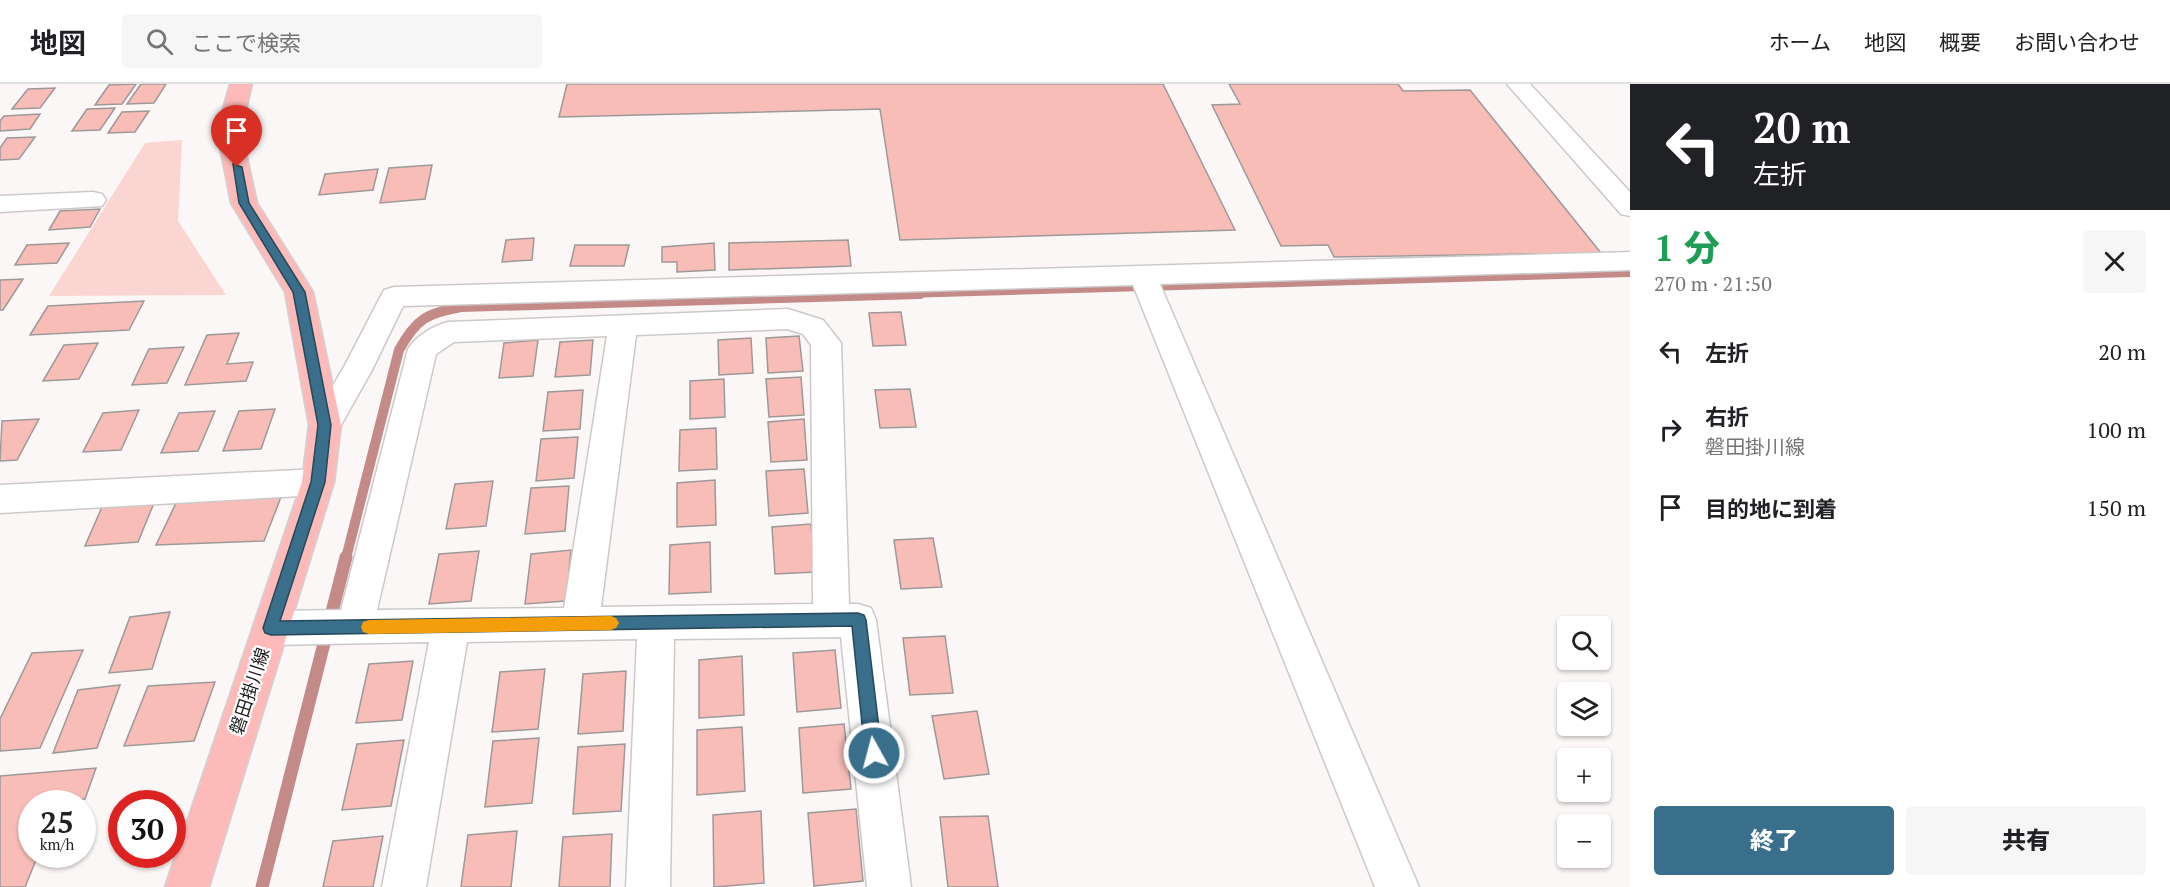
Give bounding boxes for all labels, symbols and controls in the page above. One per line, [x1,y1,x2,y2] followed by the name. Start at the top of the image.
[122,14,542,68] search box
[30,24,86,61] text: 地図
[143,25,176,58] icon: search
[191,28,301,57] text: ここで検索
[1769,28,1831,56] text: ホーム
[1864,28,1906,56] text: 地図
[1939,28,1981,56] text: 概要
[2014,28,2140,56] text: お問い合わせ
[1753,99,1851,155] text: 20 m
[211,105,262,167] pin
[1654,108,1732,186] icon: left
[220,114,253,147] icon: arrive
[1753,156,1807,192] text: 左折
[1654,224,1720,271] text: 1 分
[2083,230,2146,293] button: close
[1654,270,1772,297] text: 270 m · 21:50
[1654,335,1687,368] icon: left
[2098,337,2146,366] text: 20 m
[1705,338,1749,367] text: 左折
[1705,402,1749,431] text: 右折
[1654,413,1687,446] icon: right
[2086,415,2146,444] text: 100 m
[1705,433,1805,460] text: 磐田掛川線
[1654,491,1687,524] icon: arrive
[2086,493,2146,522] text: 150 m
[1705,494,1837,523] text: 目的地に到着
[1557,616,1611,868] map controls
[1557,616,1611,670] button: search
[224,644,274,737] street label: 磐田掛川線
[1557,682,1611,736] button: layers
[842,721,906,785] position arrow
[1557,748,1611,802] button: +
[108,790,186,868] speed limit sign: 30
[40,802,74,842] text: 25
[1654,806,1894,875] button: 終了
[1906,806,2146,875] button: 共有
[1557,814,1611,868] button: −
[40,834,74,854] text: km/h

